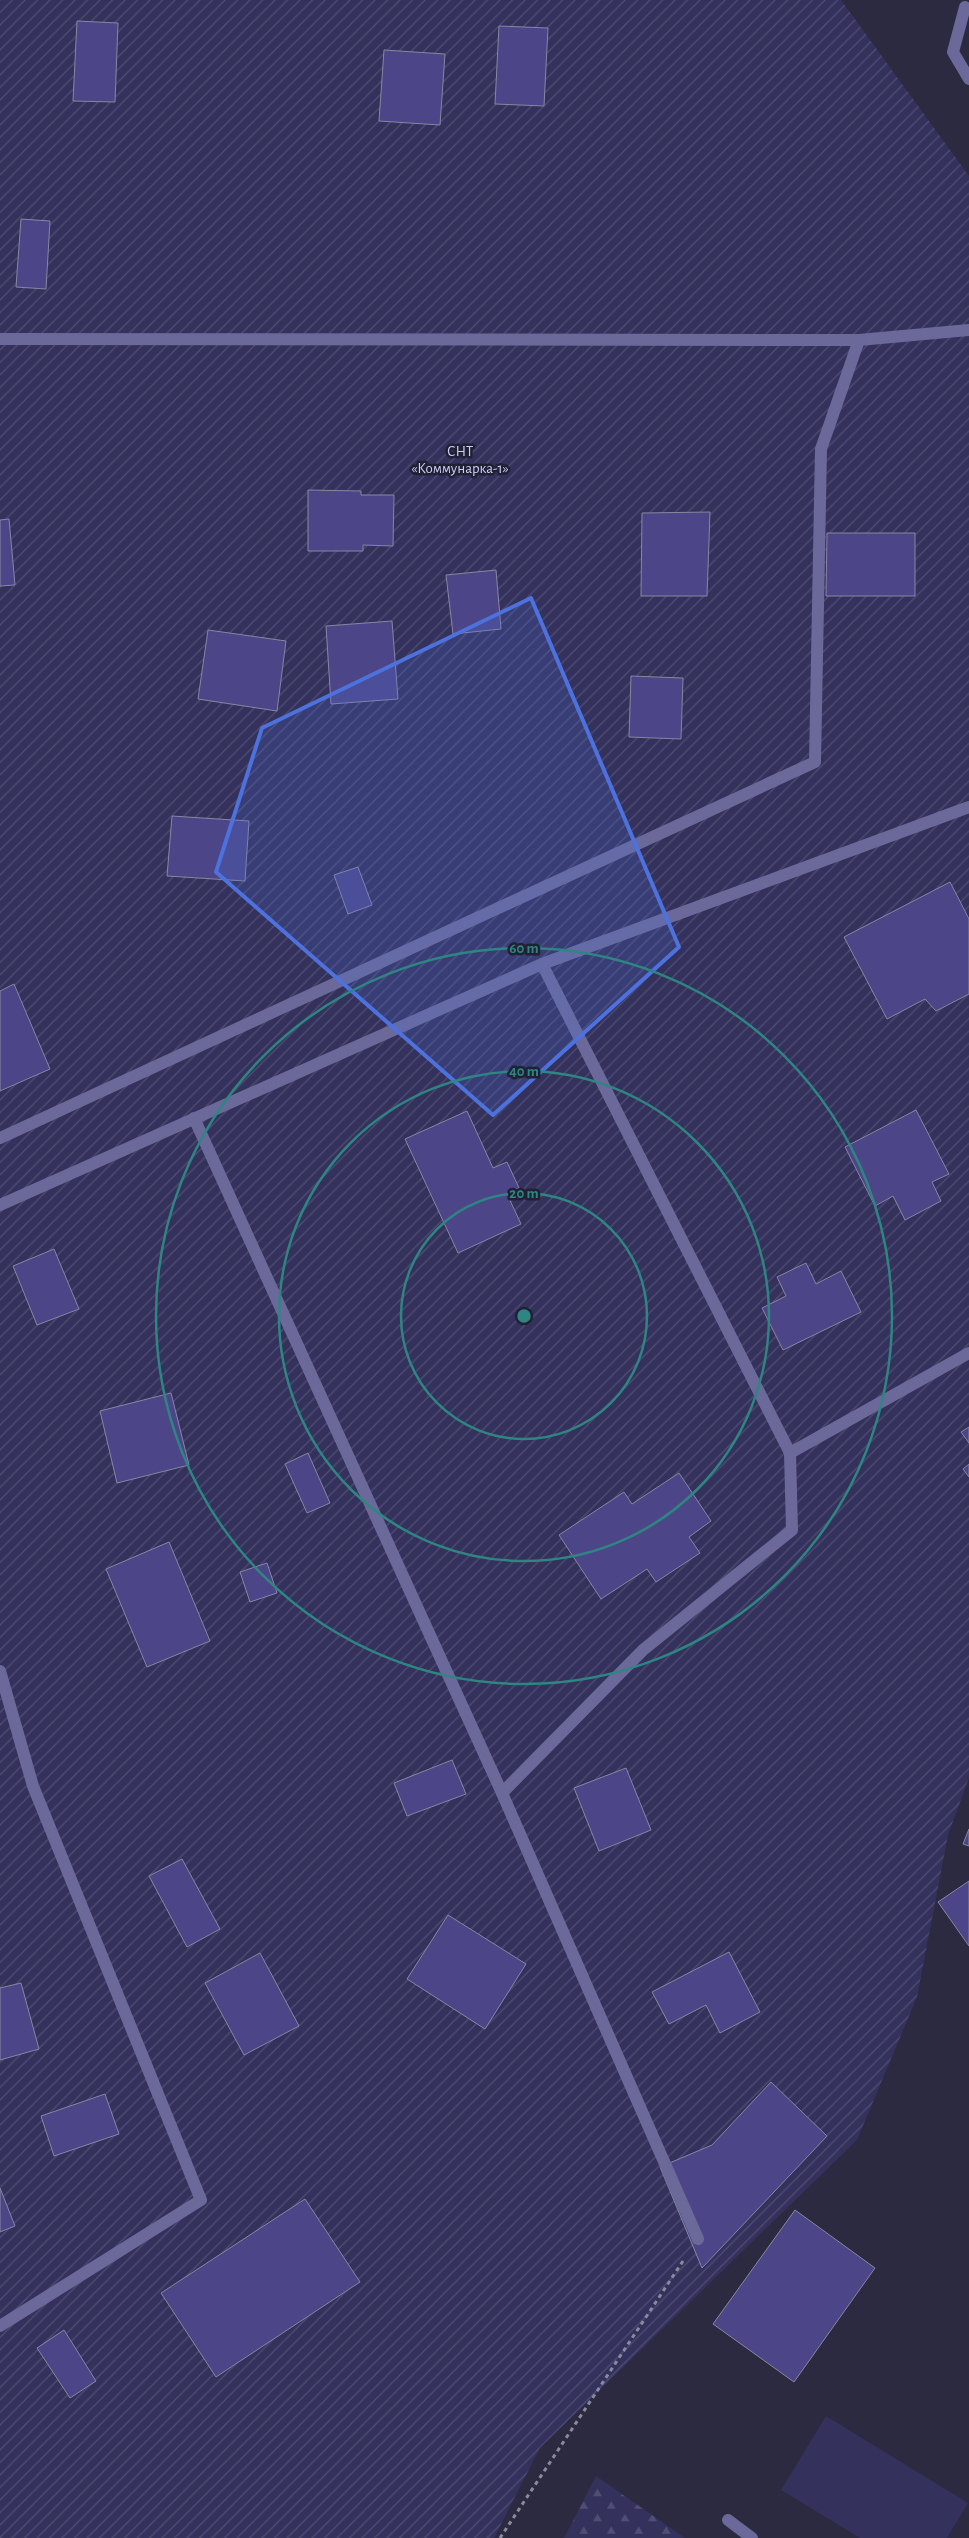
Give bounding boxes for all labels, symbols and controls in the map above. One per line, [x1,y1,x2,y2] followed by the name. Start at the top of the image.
[411,444,509,476] park label: СНТ «Коммунарка-1»
[509,941,539,956] text: 60 m
[509,1064,539,1079] text: 40 m
[509,1186,539,1201] text: 20 m
[515,1307,533,1325] centre of rings

